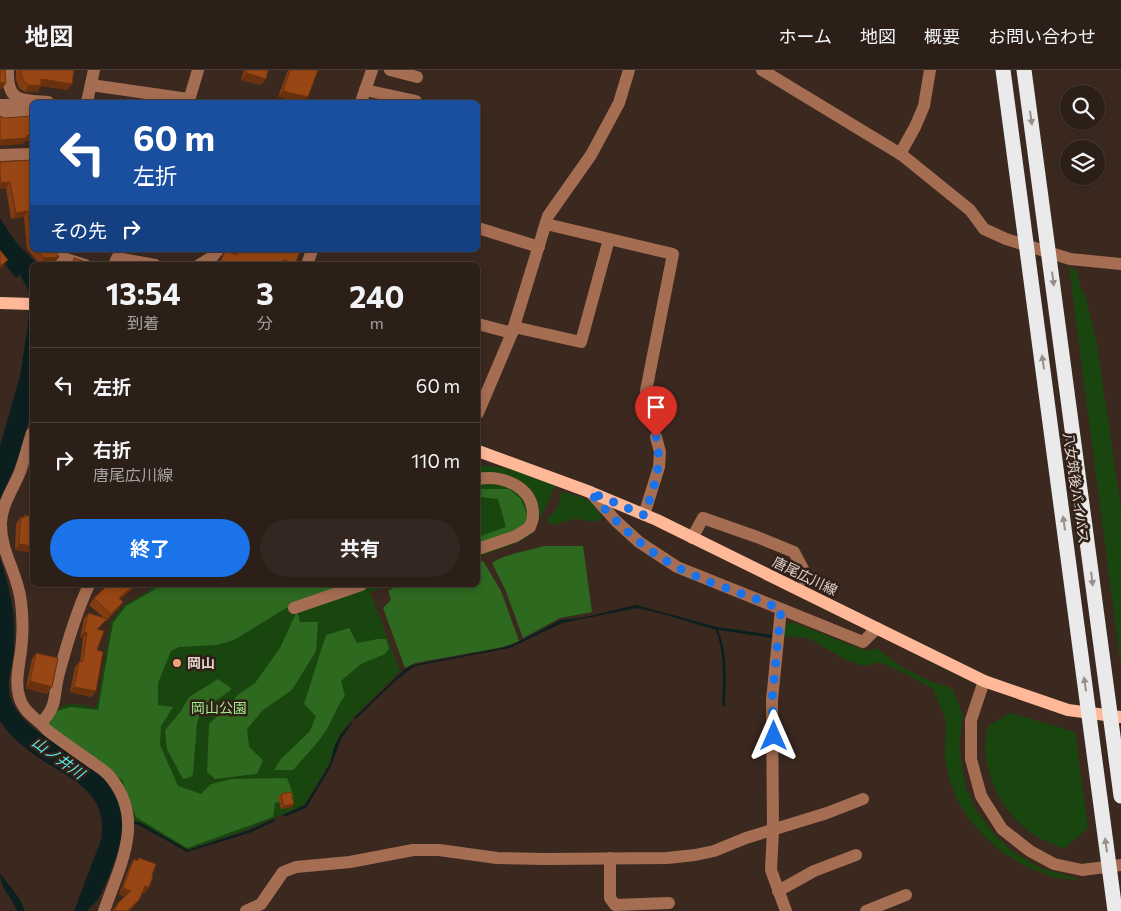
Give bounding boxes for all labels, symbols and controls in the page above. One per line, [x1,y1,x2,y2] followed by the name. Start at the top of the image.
[25,21,73,50] text: 地図
[779,25,832,47] text: ホーム
[860,25,896,47] text: 地図
[924,25,960,47] text: 概要
[988,25,1096,47] text: お問い合わせ
[1060,85,1105,185] map controls
[1060,85,1105,130] button: search
[1027,111,1035,127] one-way arrow
[133,115,215,158] text: 60 m
[50,120,115,185] icon: left
[1060,140,1105,185] button: layers
[133,162,177,189] text: 左折
[117,215,145,243] icon: right
[50,219,107,242] text: その先
[1049,272,1057,288] one-way arrow
[106,274,181,311] text: 13:54
[256,274,274,311] text: 3
[349,277,404,314] text: 240
[127,313,159,332] text: 到着
[257,313,273,332] text: 分
[370,313,384,332] text: m
[1038,354,1046,370] one-way arrow
[50,371,78,399] icon: left
[416,374,460,397] text: 60 m
[93,375,131,398] text: 左折
[635,386,677,437] pin
[642,393,670,421] icon: arrive
[1060,431,1093,544] street label: 八女筑後バイパス
[93,438,131,461] text: 右折
[50,446,78,474] icon: right
[411,449,460,472] text: 110 m
[93,465,173,484] text: 唐尾広川線
[1060,515,1068,531] one-way arrow
[50,519,250,577] button: 終了
[260,519,460,577] button: 共有
[770,553,840,599] street label: 唐尾広川線
[1088,572,1096,588] one-way arrow
[187,654,215,671] place label: 岡山
[171,657,183,669] marker: 岡山
[1081,676,1089,692] one-way arrow
[191,699,247,716] park label: 岡山公園
[747,709,799,761] position arrow
[29,732,90,783] water label: 山ノ井川
[1102,837,1110,853] one-way arrow

